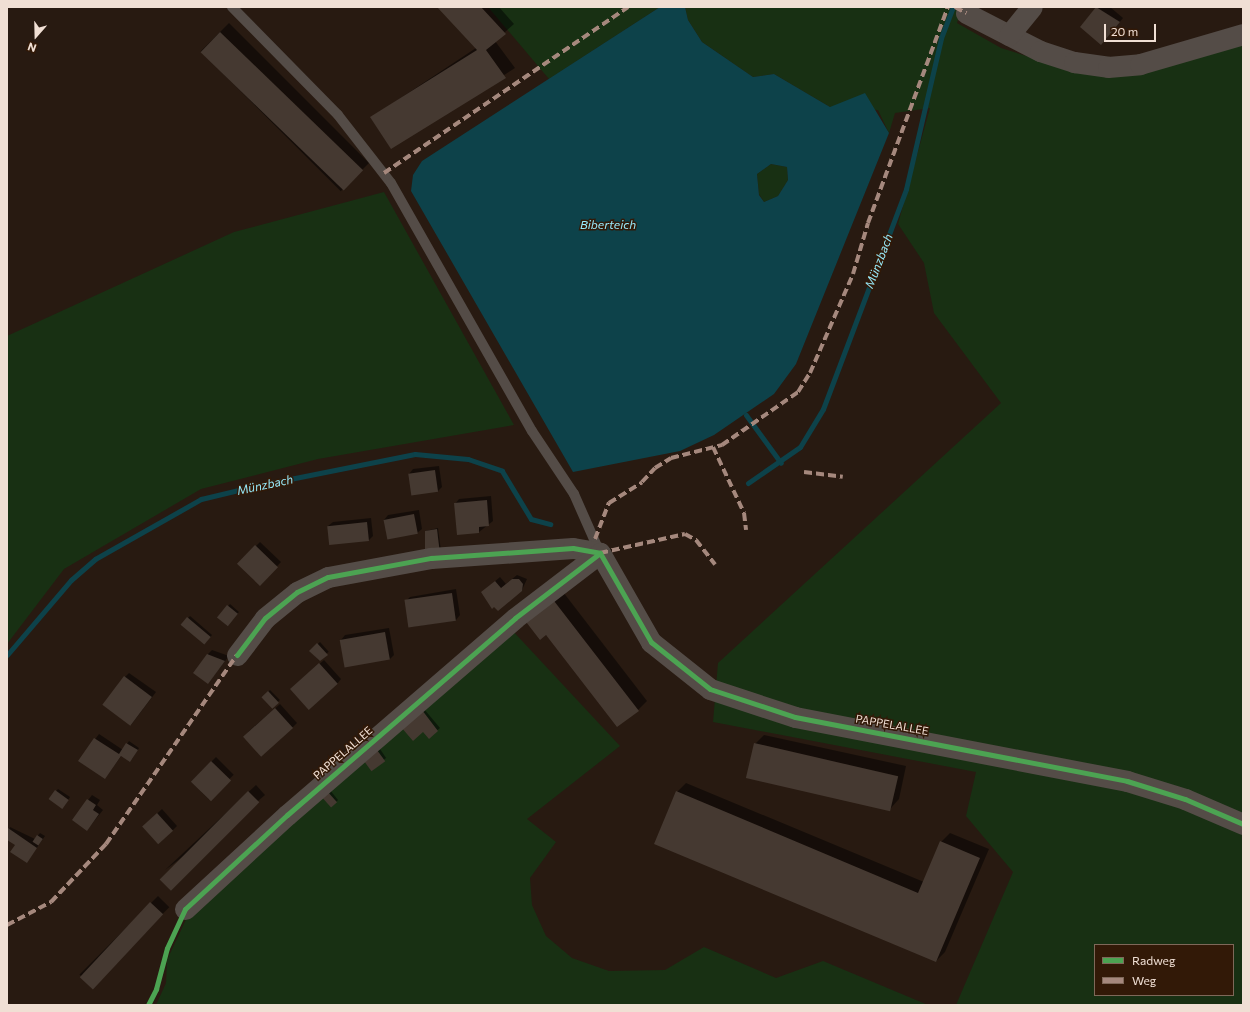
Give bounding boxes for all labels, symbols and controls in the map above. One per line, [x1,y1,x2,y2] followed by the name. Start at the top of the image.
[16,16,56,56] north arrow
[1106,16,1158,42] scale bar
[1111,24,1138,38] text: 20 m
[26,40,38,55] text: N
[580,218,636,232] water label: Biberteich
[862,232,896,290] water label: Münzbach
[236,472,294,498] water label: Münzbach
[855,712,929,738] street label: PAPPELALLEE
[311,724,375,782] street label: PAPPELALLEE
[1094,944,1234,996] legend
[1132,953,1175,967] text: Radweg
[1132,973,1156,987] text: Weg

